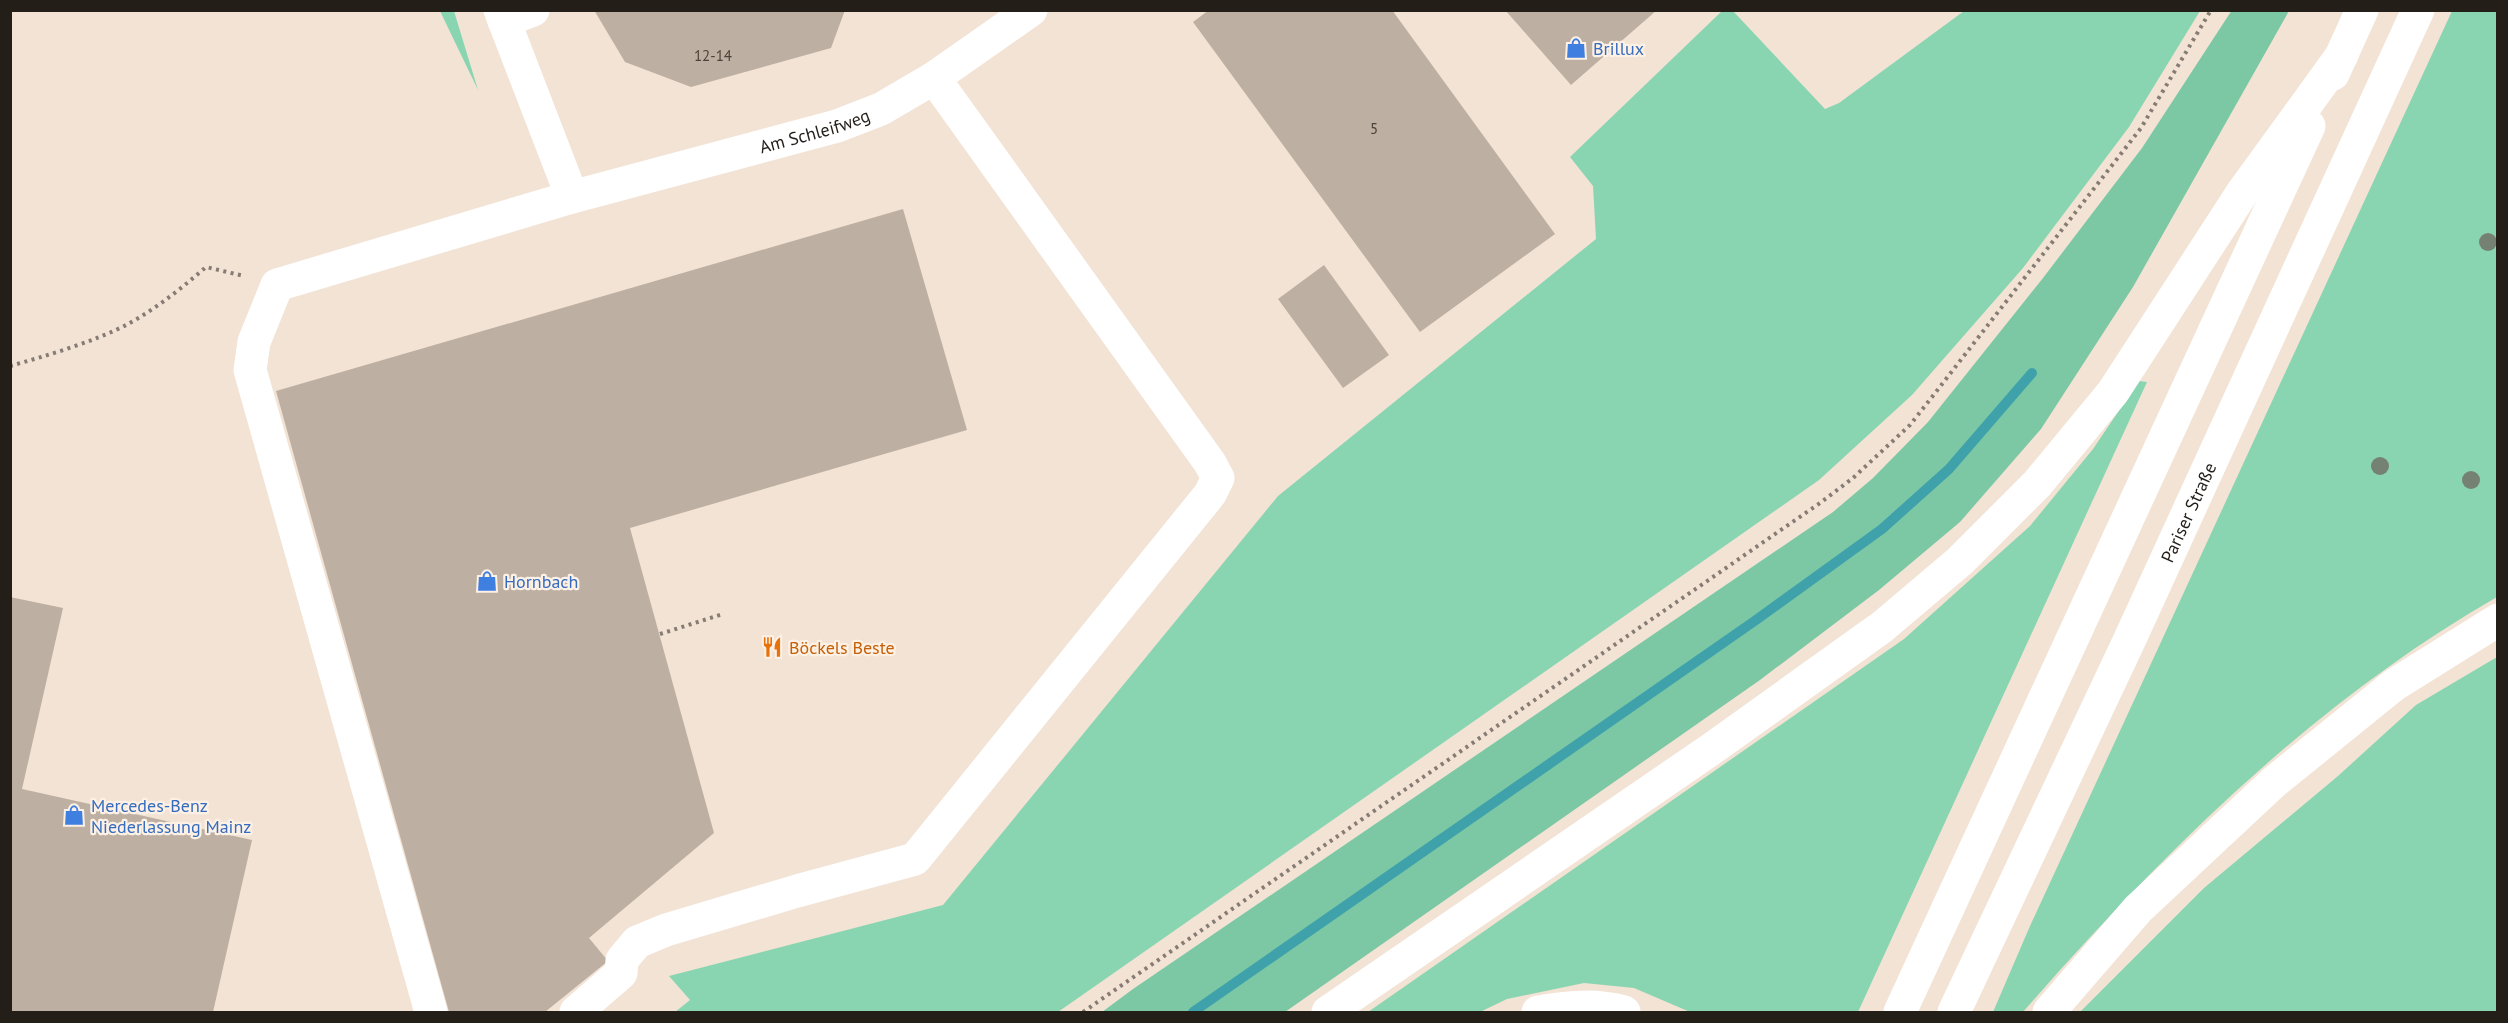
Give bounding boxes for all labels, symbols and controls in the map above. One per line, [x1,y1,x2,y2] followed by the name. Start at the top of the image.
[1564,36,1588,60] shop icon: Brillux
[1593,37,1644,60] place label: Brillux
[694,46,732,65] house number: 12-14
[757,103,873,158] street label: Am Schleifweg
[1370,119,1378,138] house number: 5
[2155,458,2221,566] street label: Pariser Straße
[475,569,499,593] shop icon: Hornbach
[504,570,578,593] place label: Hornbach
[760,635,784,659] restaurant icon: Böckels Beste
[789,636,895,659] place label: Böckels Beste
[91,794,251,838] place label: Mercedes-Benz Niederlassung Mainz
[62,803,86,827] shop icon: Mercedes-Benz Niederlassung Mainz

